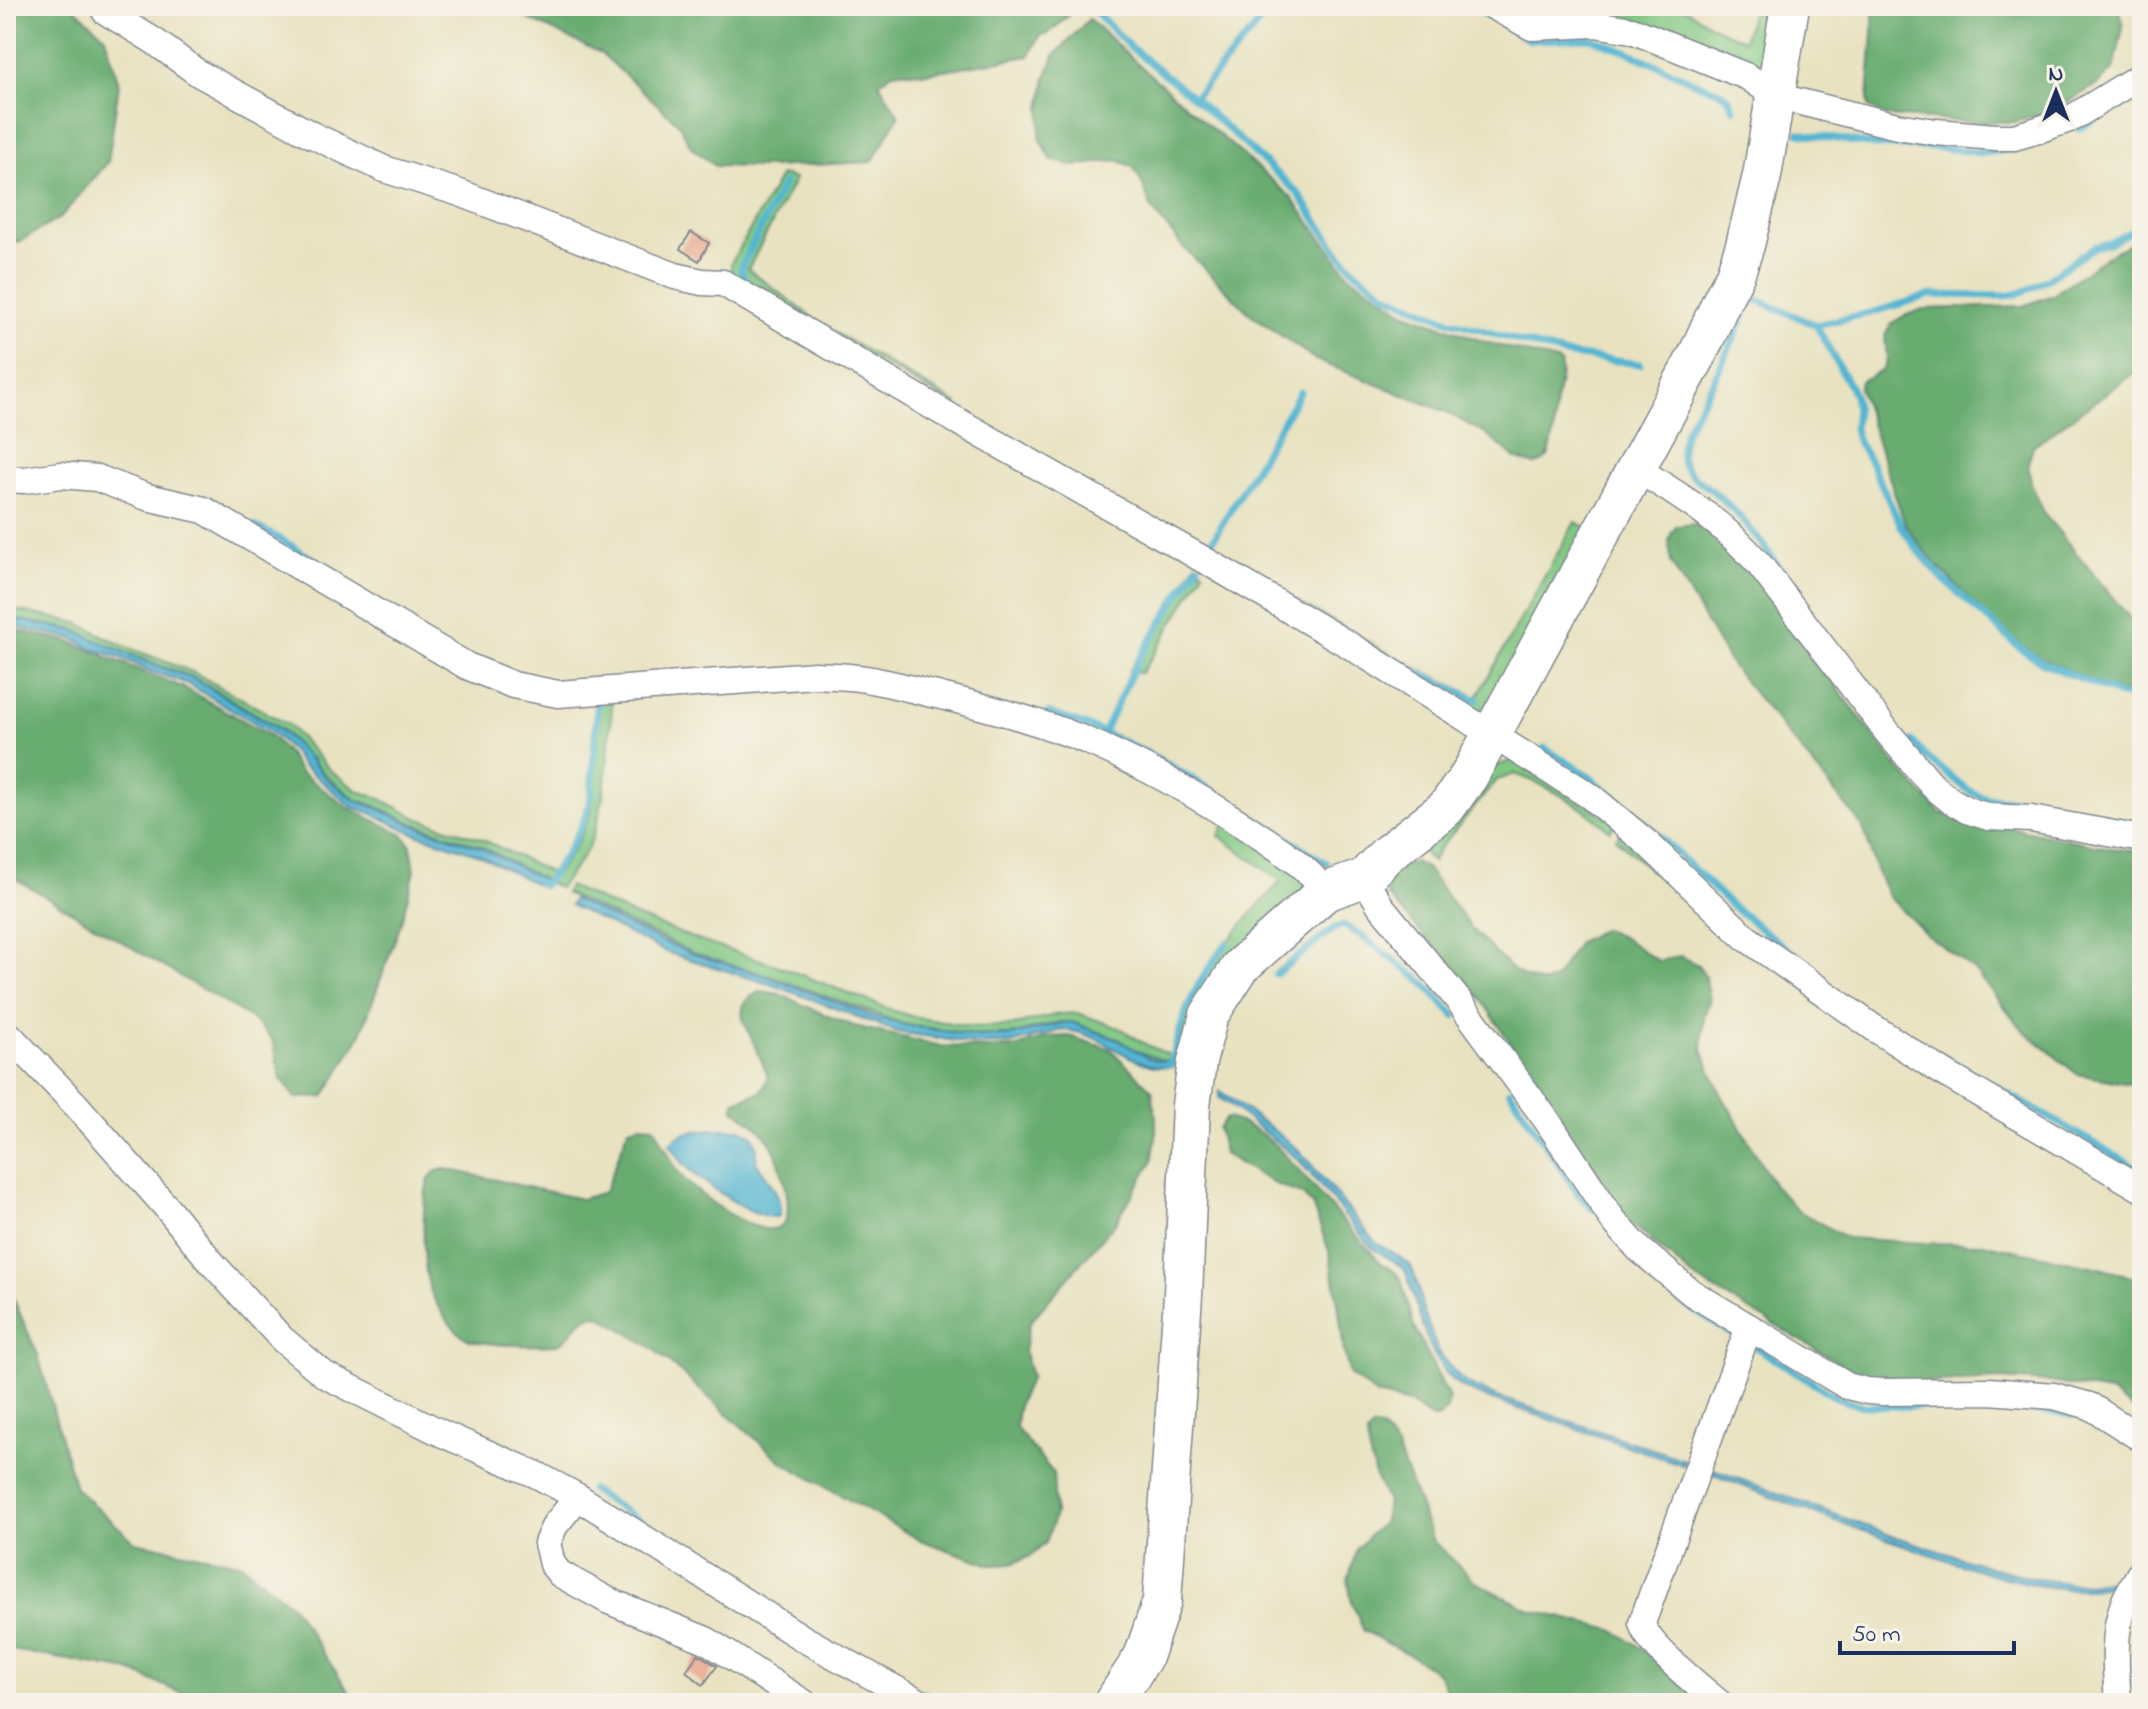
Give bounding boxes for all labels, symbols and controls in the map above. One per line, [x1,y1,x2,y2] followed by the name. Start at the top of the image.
[2016,52,2096,132] north arrow
[2049,59,2063,91] text: N
[1840,1605,2014,1655] scale bar
[1852,1618,1901,1653] text: 50 m

